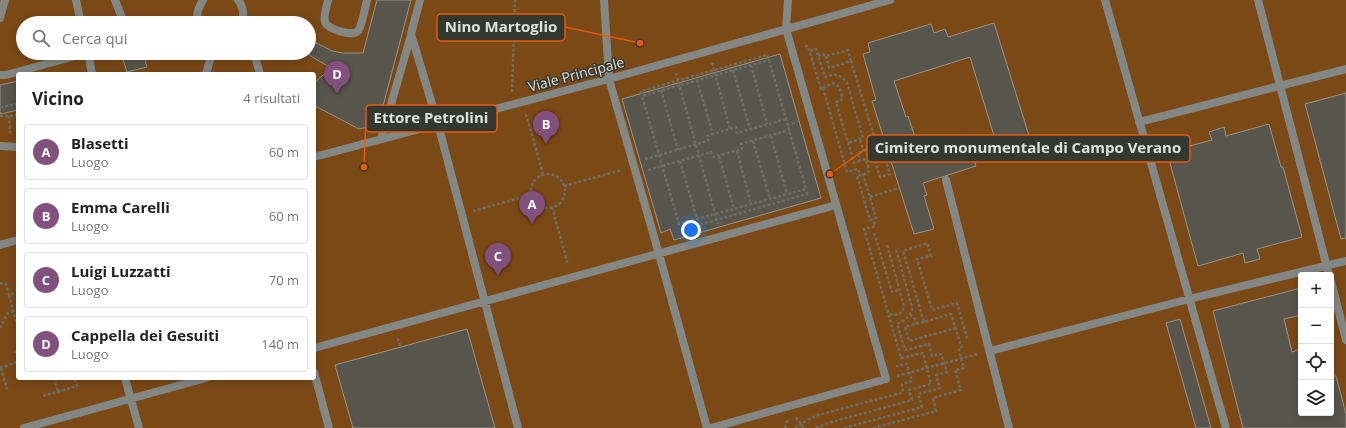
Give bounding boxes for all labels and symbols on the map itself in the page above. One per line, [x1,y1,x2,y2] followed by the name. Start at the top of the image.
[437,14,565,41] callout: Nino Martoglio
[445,16,557,36] text: Nino Martoglio
[526,52,626,96] street label: Viale Principale
[324,61,350,94] pin: D
[366,105,497,132] callout: Ettore Petrolini
[374,107,488,127] text: Ettore Petrolini
[533,111,559,144] pin: B
[867,135,1190,162] callout: Cimitero monumentale di Campo Verano
[875,137,1181,157] text: Cimitero monumentale di Campo Verano
[519,191,545,224] pin: A
[681,220,701,240] your location
[485,243,511,276] pin: C

